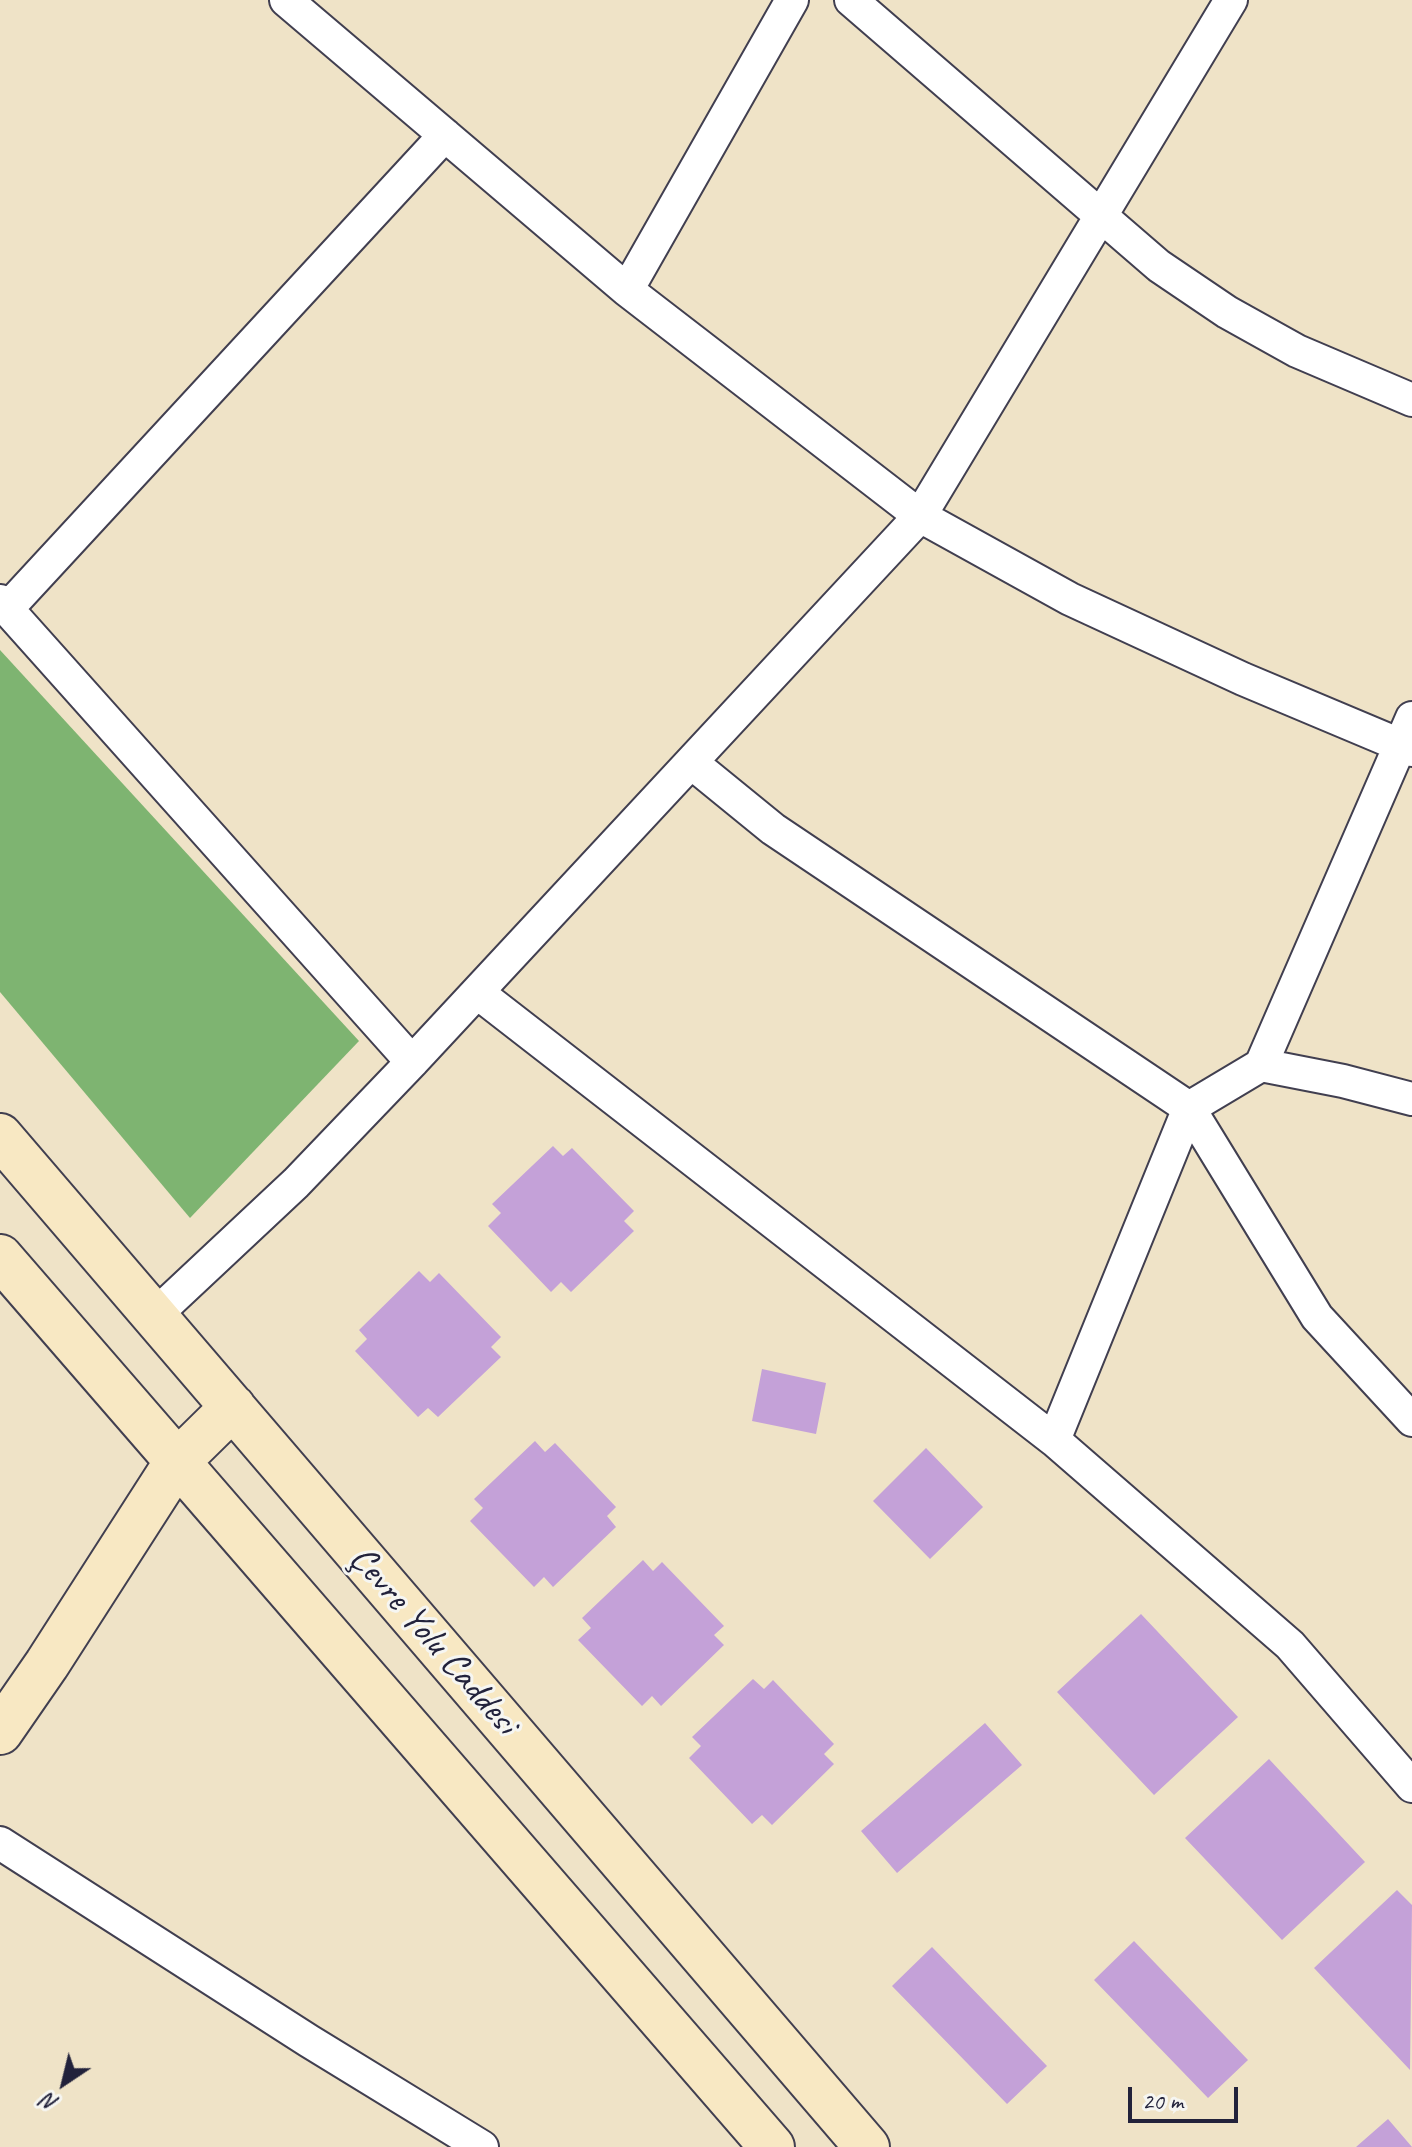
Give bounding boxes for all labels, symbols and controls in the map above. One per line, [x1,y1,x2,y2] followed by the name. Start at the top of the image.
[339,1537,527,1745] street label: Çevre Yolu Caddesi
[24,2043,104,2123] north arrow
[1132,2071,1242,2121] scale bar
[1142,2086,1183,2116] text: 20 m
[37,2087,64,2118] text: N

